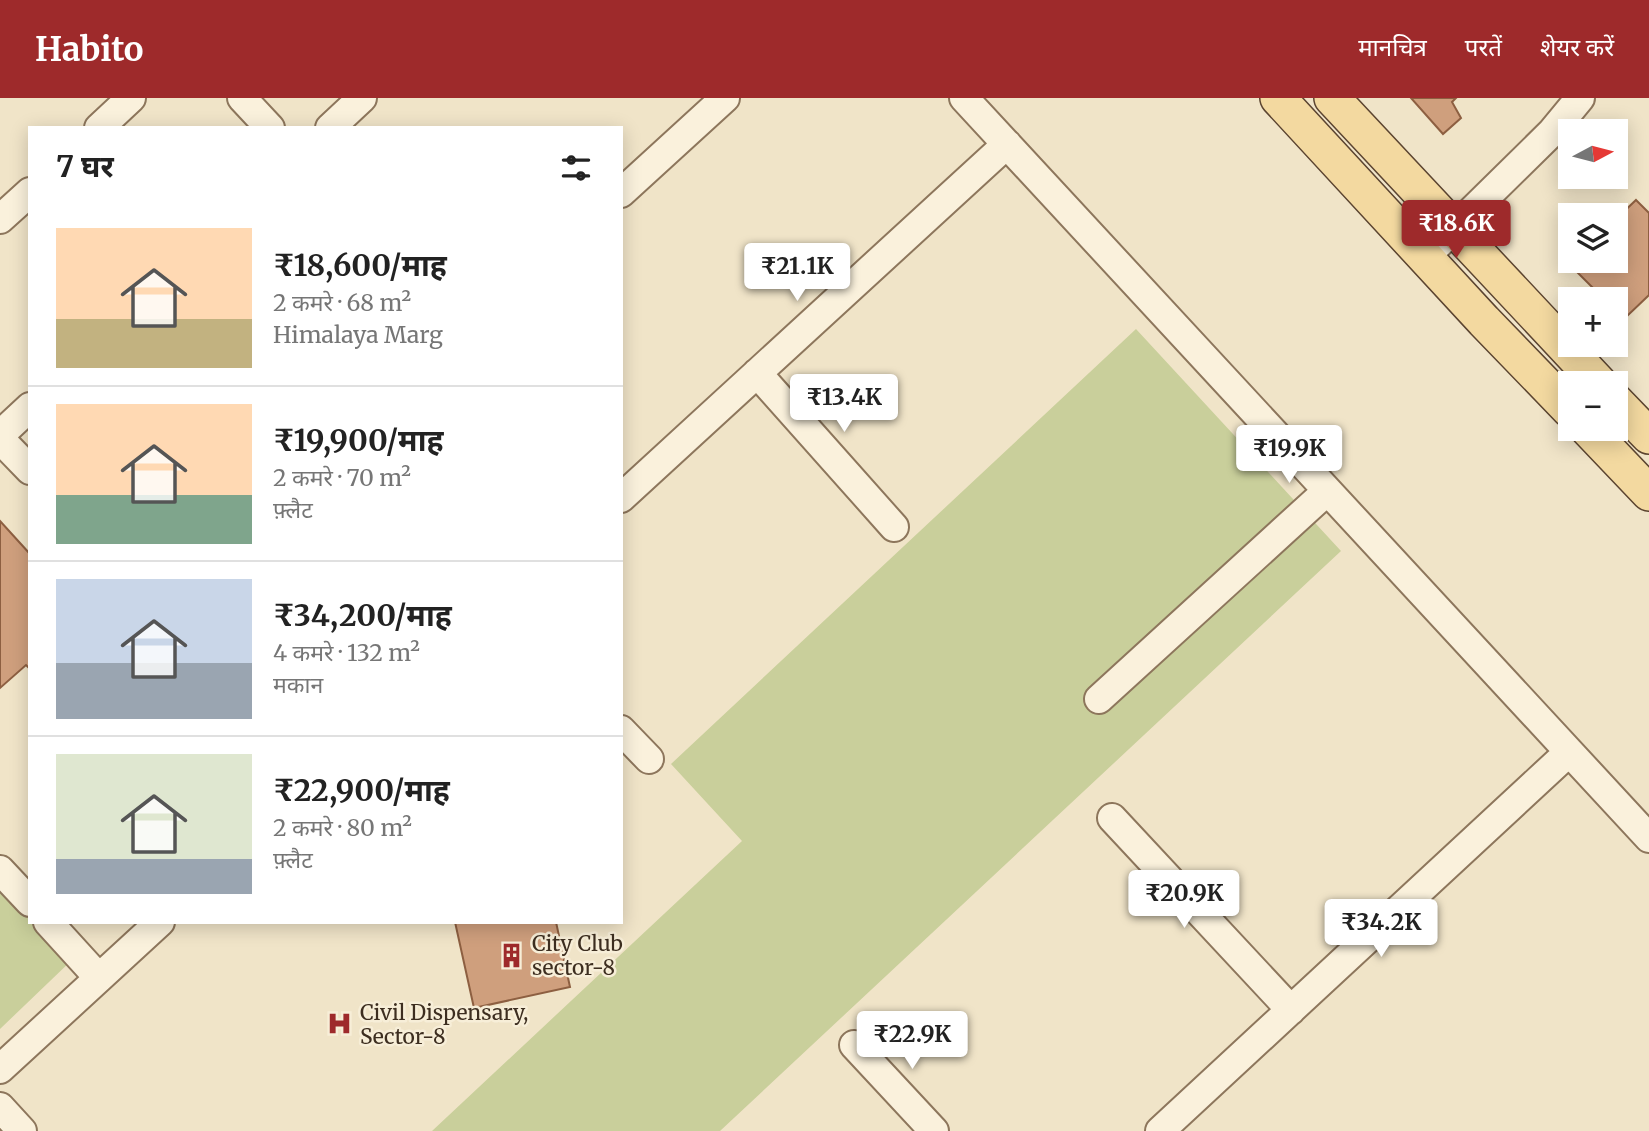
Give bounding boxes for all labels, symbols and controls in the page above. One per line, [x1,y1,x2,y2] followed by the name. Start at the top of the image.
[35,29,143,70] text: Habito
[1358,32,1427,63] text: मानचित्र
[1465,32,1502,63] text: परतें
[1540,32,1614,63] text: शेयर करें
[1558,119,1628,189] north arrow
[1558,119,1628,441] map controls
[56,147,114,185] text: 7 घर
[557,149,595,187] icon: filters
[1399,200,1513,260] pin: ₹18.6K
[1558,203,1628,273] button: layers
[1418,208,1494,237] text: ₹18.6K
[740,244,854,303] pin: ₹21.1K
[273,246,447,284] text: ₹18,600/माह
[760,251,834,280] text: ₹21.1K
[112,256,196,340] icon: home
[1558,287,1628,357] button: +
[273,288,411,317] text: 2 कमरे · 68 m²
[273,320,443,349] text: Himalaya Marg
[1558,371,1628,441] button: −
[787,374,901,434] pin: ₹13.4K
[806,382,882,411] text: ₹13.4K
[273,421,443,459] text: ₹19,900/माह
[1232,426,1346,485] pin: ₹19.9K
[112,432,196,516] icon: home
[1252,433,1326,462] text: ₹19.9K
[273,463,411,492] text: 2 कमरे · 70 m²
[273,495,313,524] text: फ़्लैट
[273,596,452,634] text: ₹34,200/माह
[112,607,196,691] icon: home
[273,638,420,667] text: 4 कमरे · 132 m²
[273,670,323,699] text: मकान
[273,771,450,809] text: ₹22,900/माह
[112,782,196,866] icon: home
[273,813,412,842] text: 2 कमरे · 80 m²
[273,845,313,874] text: फ़्लैट
[1127,870,1241,930] pin: ₹20.9K
[1144,878,1224,907] text: ₹20.9K
[1324,900,1438,959] pin: ₹34.2K
[1341,907,1421,936] text: ₹34.2K
[532,930,623,981] place label: City Club sector-8
[498,941,526,969] building icon: City Club sector-8
[360,999,528,1050] place label: Civil Dispensary, Sector-8
[326,1010,354,1038] hospital icon: Civil Dispensary, Sector-8
[855,1012,969,1071] pin: ₹22.9K
[873,1019,951,1048] text: ₹22.9K

